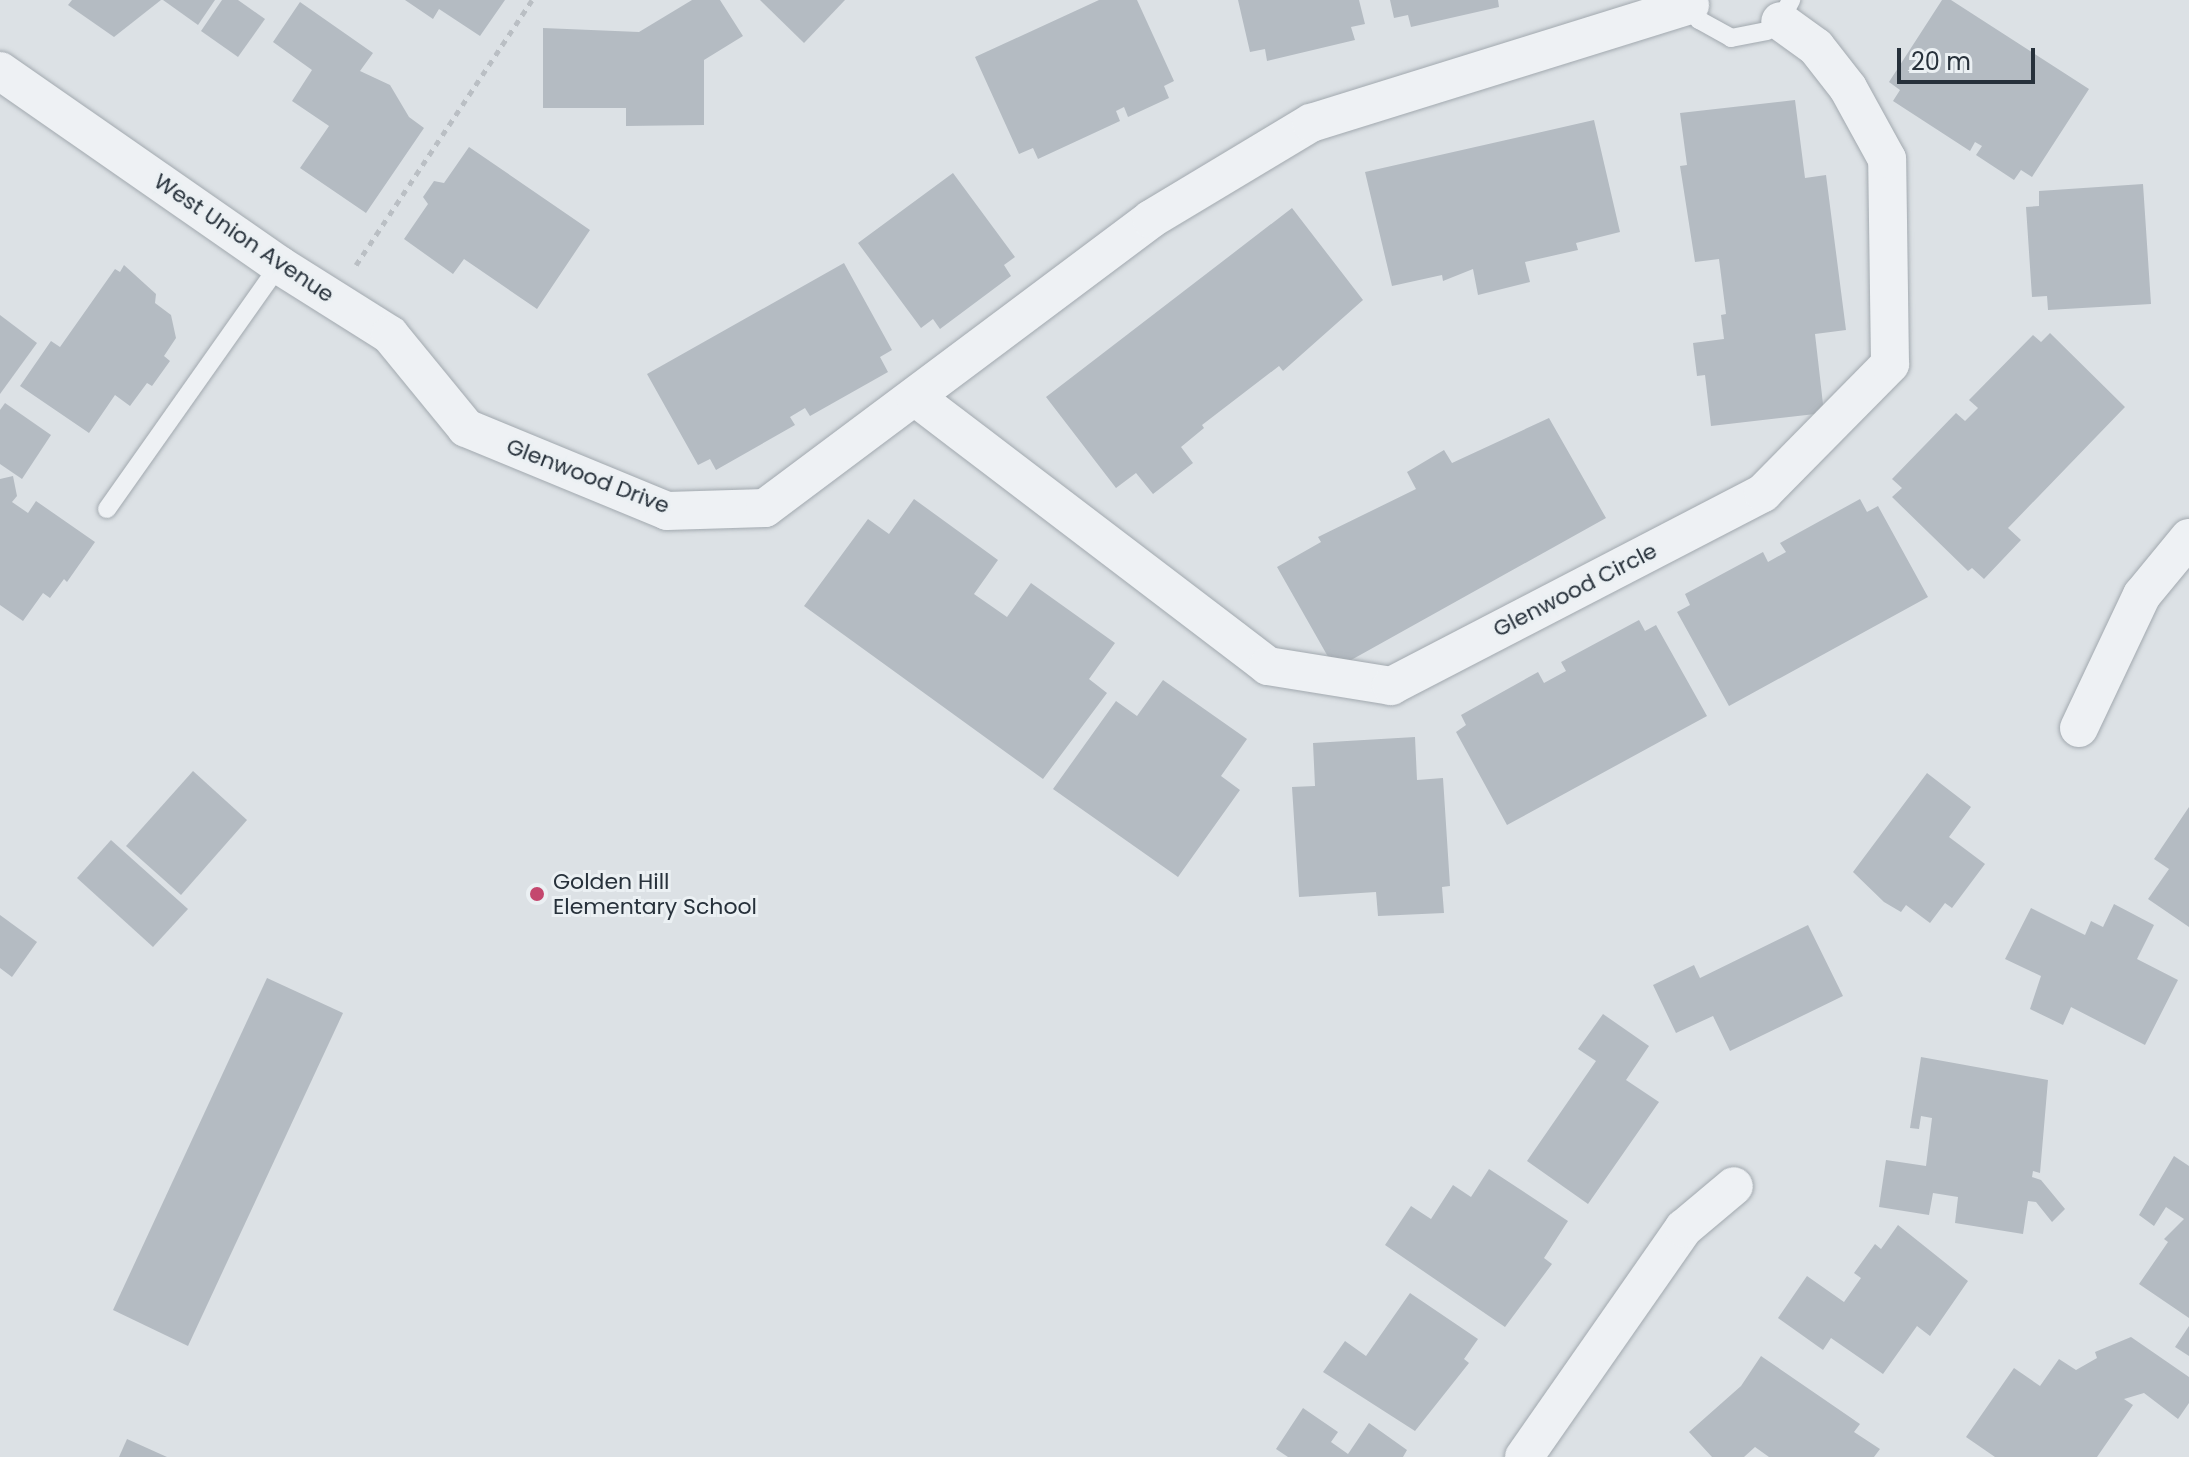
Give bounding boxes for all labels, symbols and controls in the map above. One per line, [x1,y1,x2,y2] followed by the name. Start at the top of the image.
[1901,32,2039,82] scale bar
[1911,45,1971,78] text: 20 m
[149,168,339,308] street label: West Union Avenue
[503,433,673,519] street label: Glenwood Drive
[1489,537,1661,643] street label: Glenwood Circle
[553,868,757,920] place label: Golden Hill Elementary School
[528,885,546,903] marker: Golden Hill Elementary School

